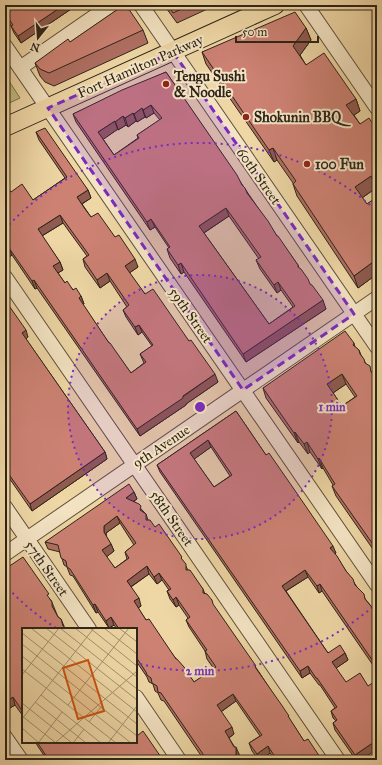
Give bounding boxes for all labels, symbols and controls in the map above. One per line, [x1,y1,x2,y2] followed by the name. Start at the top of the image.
[18,18,58,58] north arrow
[236,18,318,44] scale bar
[242,25,267,39] text: 50 m
[75,31,206,102] street label: Fort Hamilton Parkway
[28,39,42,55] text: N
[173,68,245,101] place label: Tengu Sushi & Noodle
[161,79,171,89] marker: Tengu Sushi & Noodle
[254,109,351,127] place label: Shokunin BBQ
[241,112,251,122] marker: Shokunin BBQ
[233,144,284,208] street label: 60th Street
[315,156,364,173] place label: 100 Fun
[302,159,312,169] marker: 100 Fun
[165,284,216,347] street label: 59th Street
[193,400,207,414] centre of rings
[318,400,346,414] text: 1 min
[129,421,193,472] street label: 9th Avenue
[146,487,197,550] street label: 58th Street
[21,537,72,600] street label: 57th Street
[22,628,137,743] inset map
[186,664,215,678] text: 2 min

